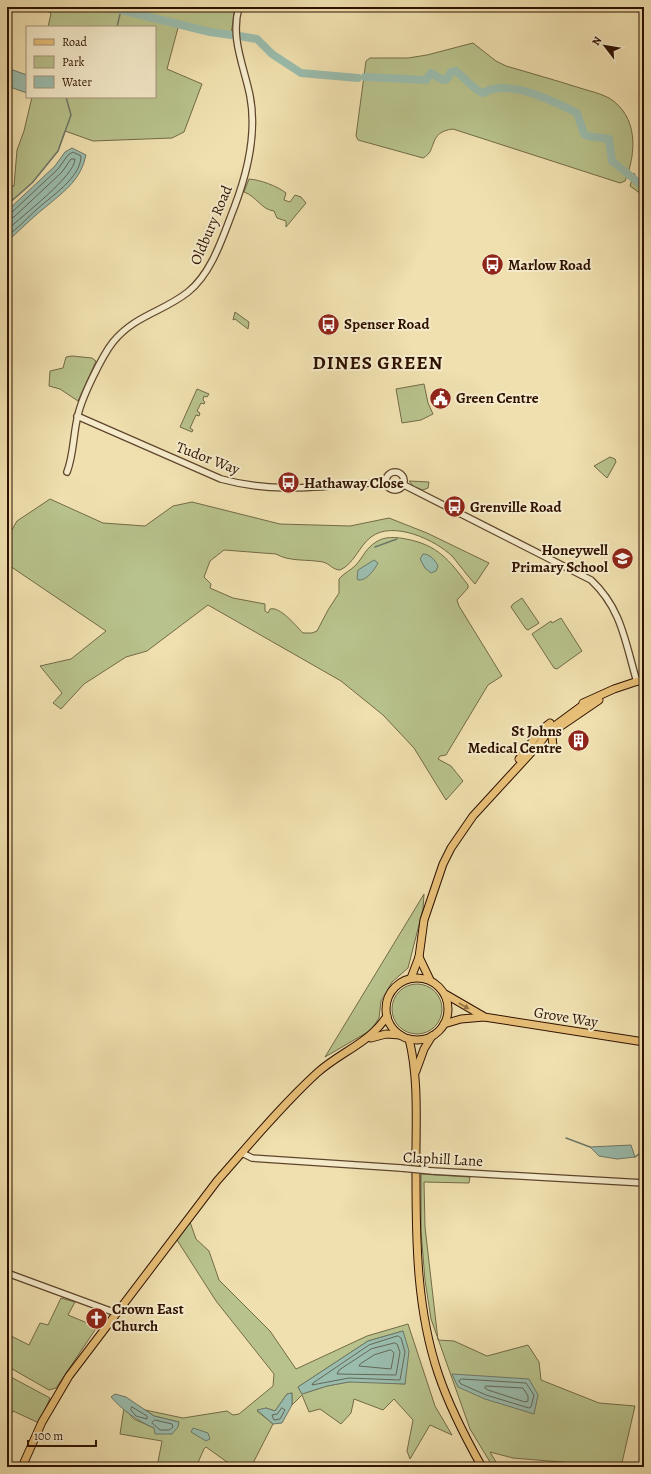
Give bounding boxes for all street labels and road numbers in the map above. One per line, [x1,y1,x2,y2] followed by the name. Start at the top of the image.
[185,181,237,268] street label: Oldbury Road
[173,437,243,479] street label: Tudor Way
[532,1002,600,1032] street label: Grove Way
[403,1147,484,1171] street label: Claphill Lane

